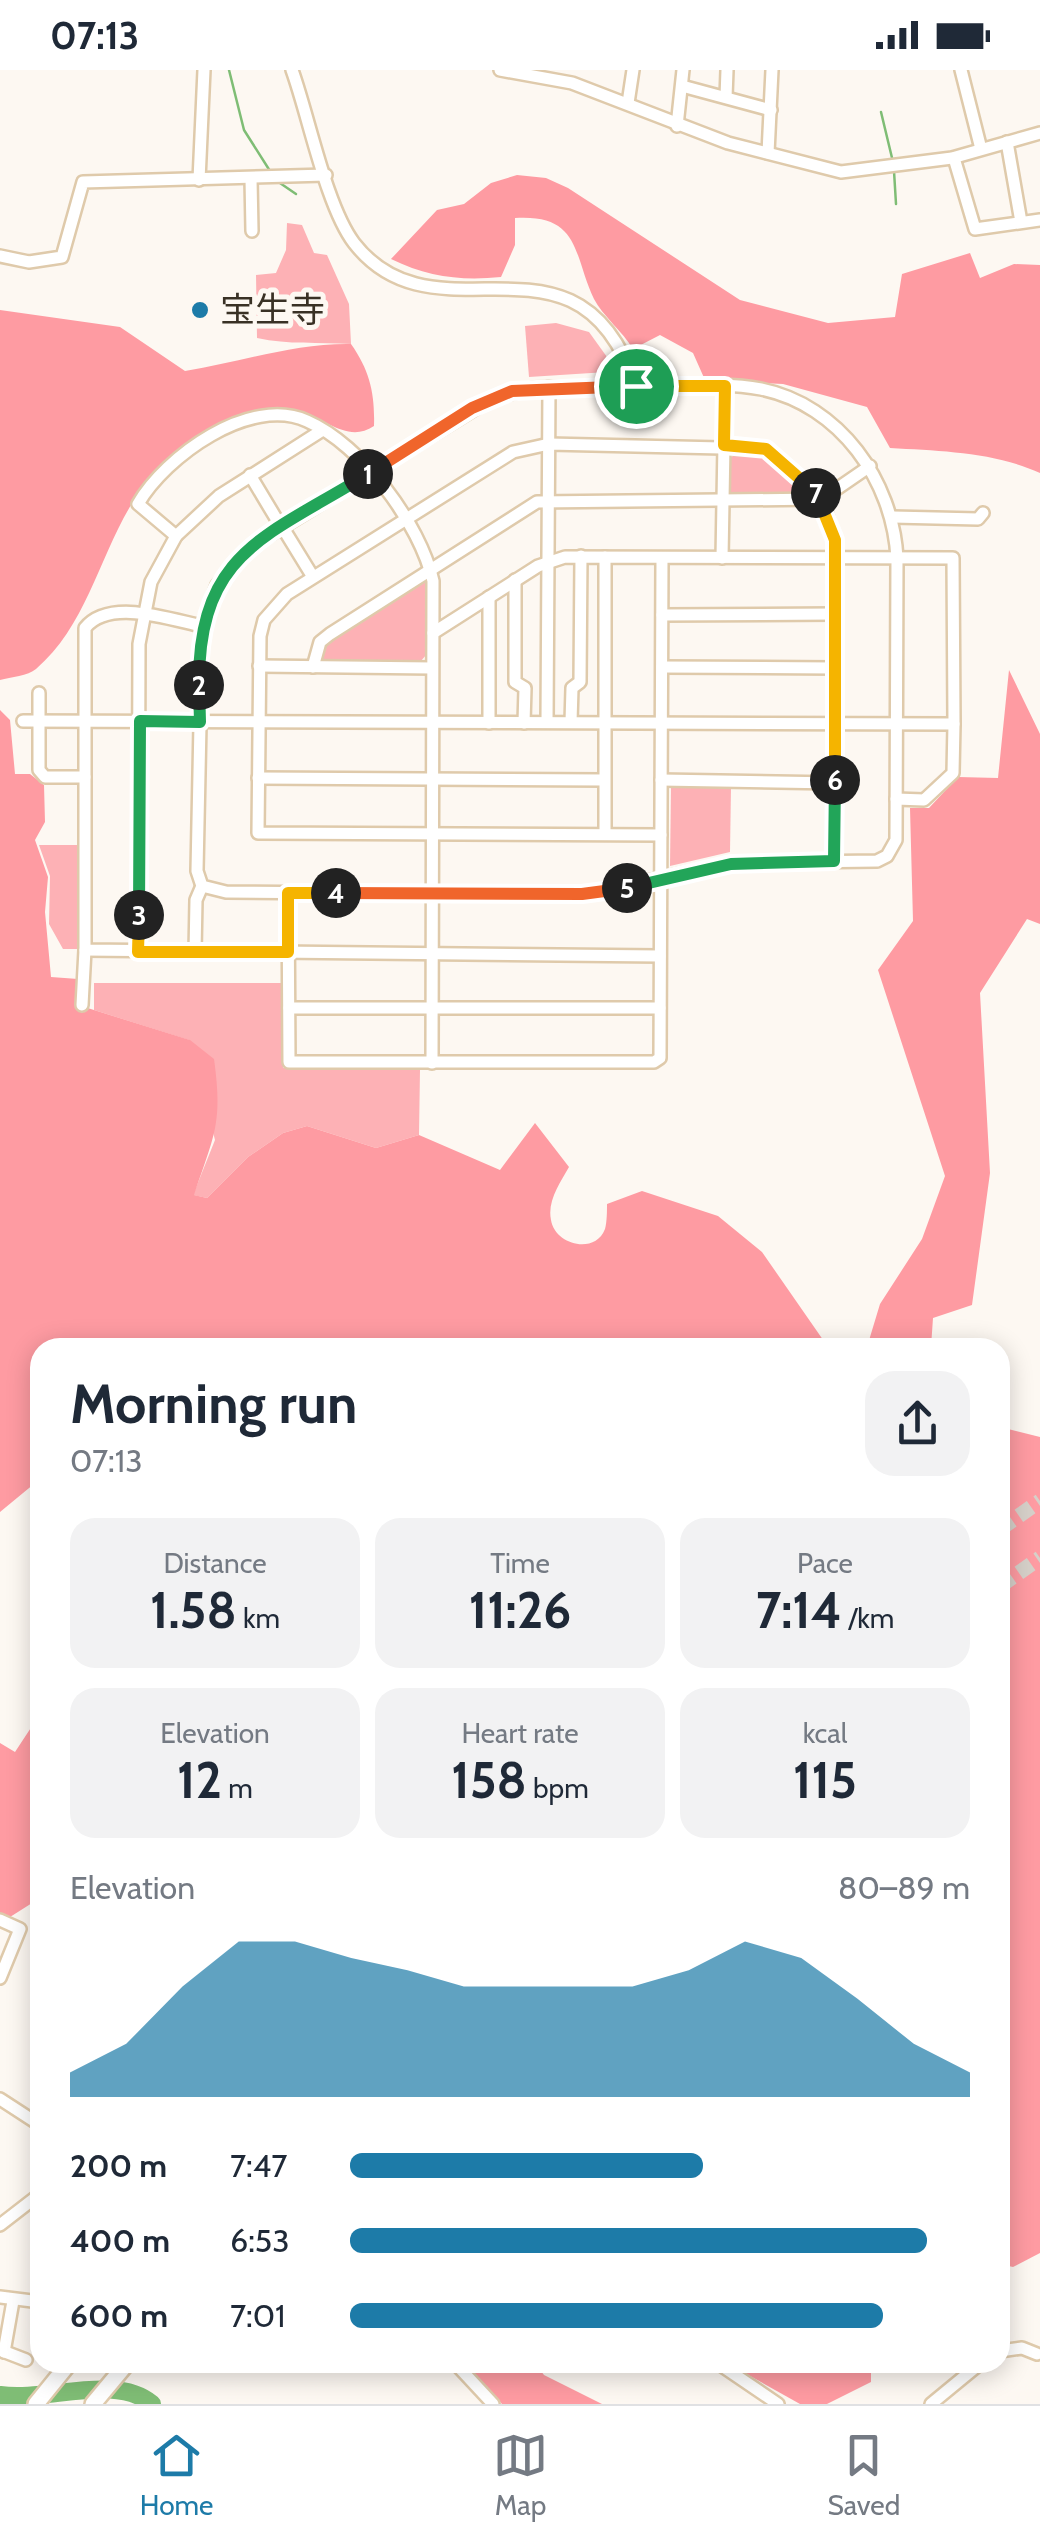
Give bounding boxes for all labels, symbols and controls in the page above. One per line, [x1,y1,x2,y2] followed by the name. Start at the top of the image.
[50,12,139,59] text: 07:13
[220,288,325,331] place label: 宝生寺
[189,299,211,321] marker: 宝生寺
[594,344,679,429] pin
[609,359,664,414] icon: arrive
[343,449,393,499] pin: 1
[363,457,373,491] text: 1
[791,468,841,518] pin: 7
[809,476,823,510] text: 7
[174,660,224,710] pin: 2
[192,668,206,702] text: 2
[810,755,860,805] pin: 6
[827,763,843,797] text: 6
[602,863,652,913] pin: 5
[311,868,361,918] pin: 4
[619,871,635,905] text: 5
[327,876,345,910] text: 4
[114,890,164,940] pin: 3
[131,898,147,932] text: 3
[70,1370,357,1437] text: Morning run
[865,1371,970,1476] button: share
[70,1441,142,1480] text: 07:13
[163,1546,267,1580] text: Distance
[490,1546,550,1580] text: Time
[797,1546,853,1580] text: Pace
[150,1580,237,1641] text: 1.58
[469,1580,571,1641] text: 11:26
[756,1580,842,1641] text: 7:14
[237,1601,280,1635] text: km
[842,1601,894,1635] text: /km
[160,1716,270,1750] text: Elevation
[461,1716,579,1750] text: Heart rate
[803,1716,847,1750] text: kcal
[177,1750,222,1811] text: 12
[451,1750,527,1811] text: 158
[793,1750,857,1811] text: 115
[222,1771,253,1805] text: m
[527,1771,589,1805] text: bpm
[70,1868,195,1907] text: Elevation
[838,1868,970,1907] text: 80–89 m
[70,2146,167,2185] text: 200 m
[230,2146,287,2185] text: 7:47
[70,2221,170,2260] text: 400 m
[230,2221,289,2260] text: 6:53
[70,2296,168,2335] text: 600 m
[230,2296,286,2335] text: 7:01
[140,2428,213,2522] tab: Home
[493,2428,548,2522] tab: Map
[828,2428,900,2522] tab: Saved

